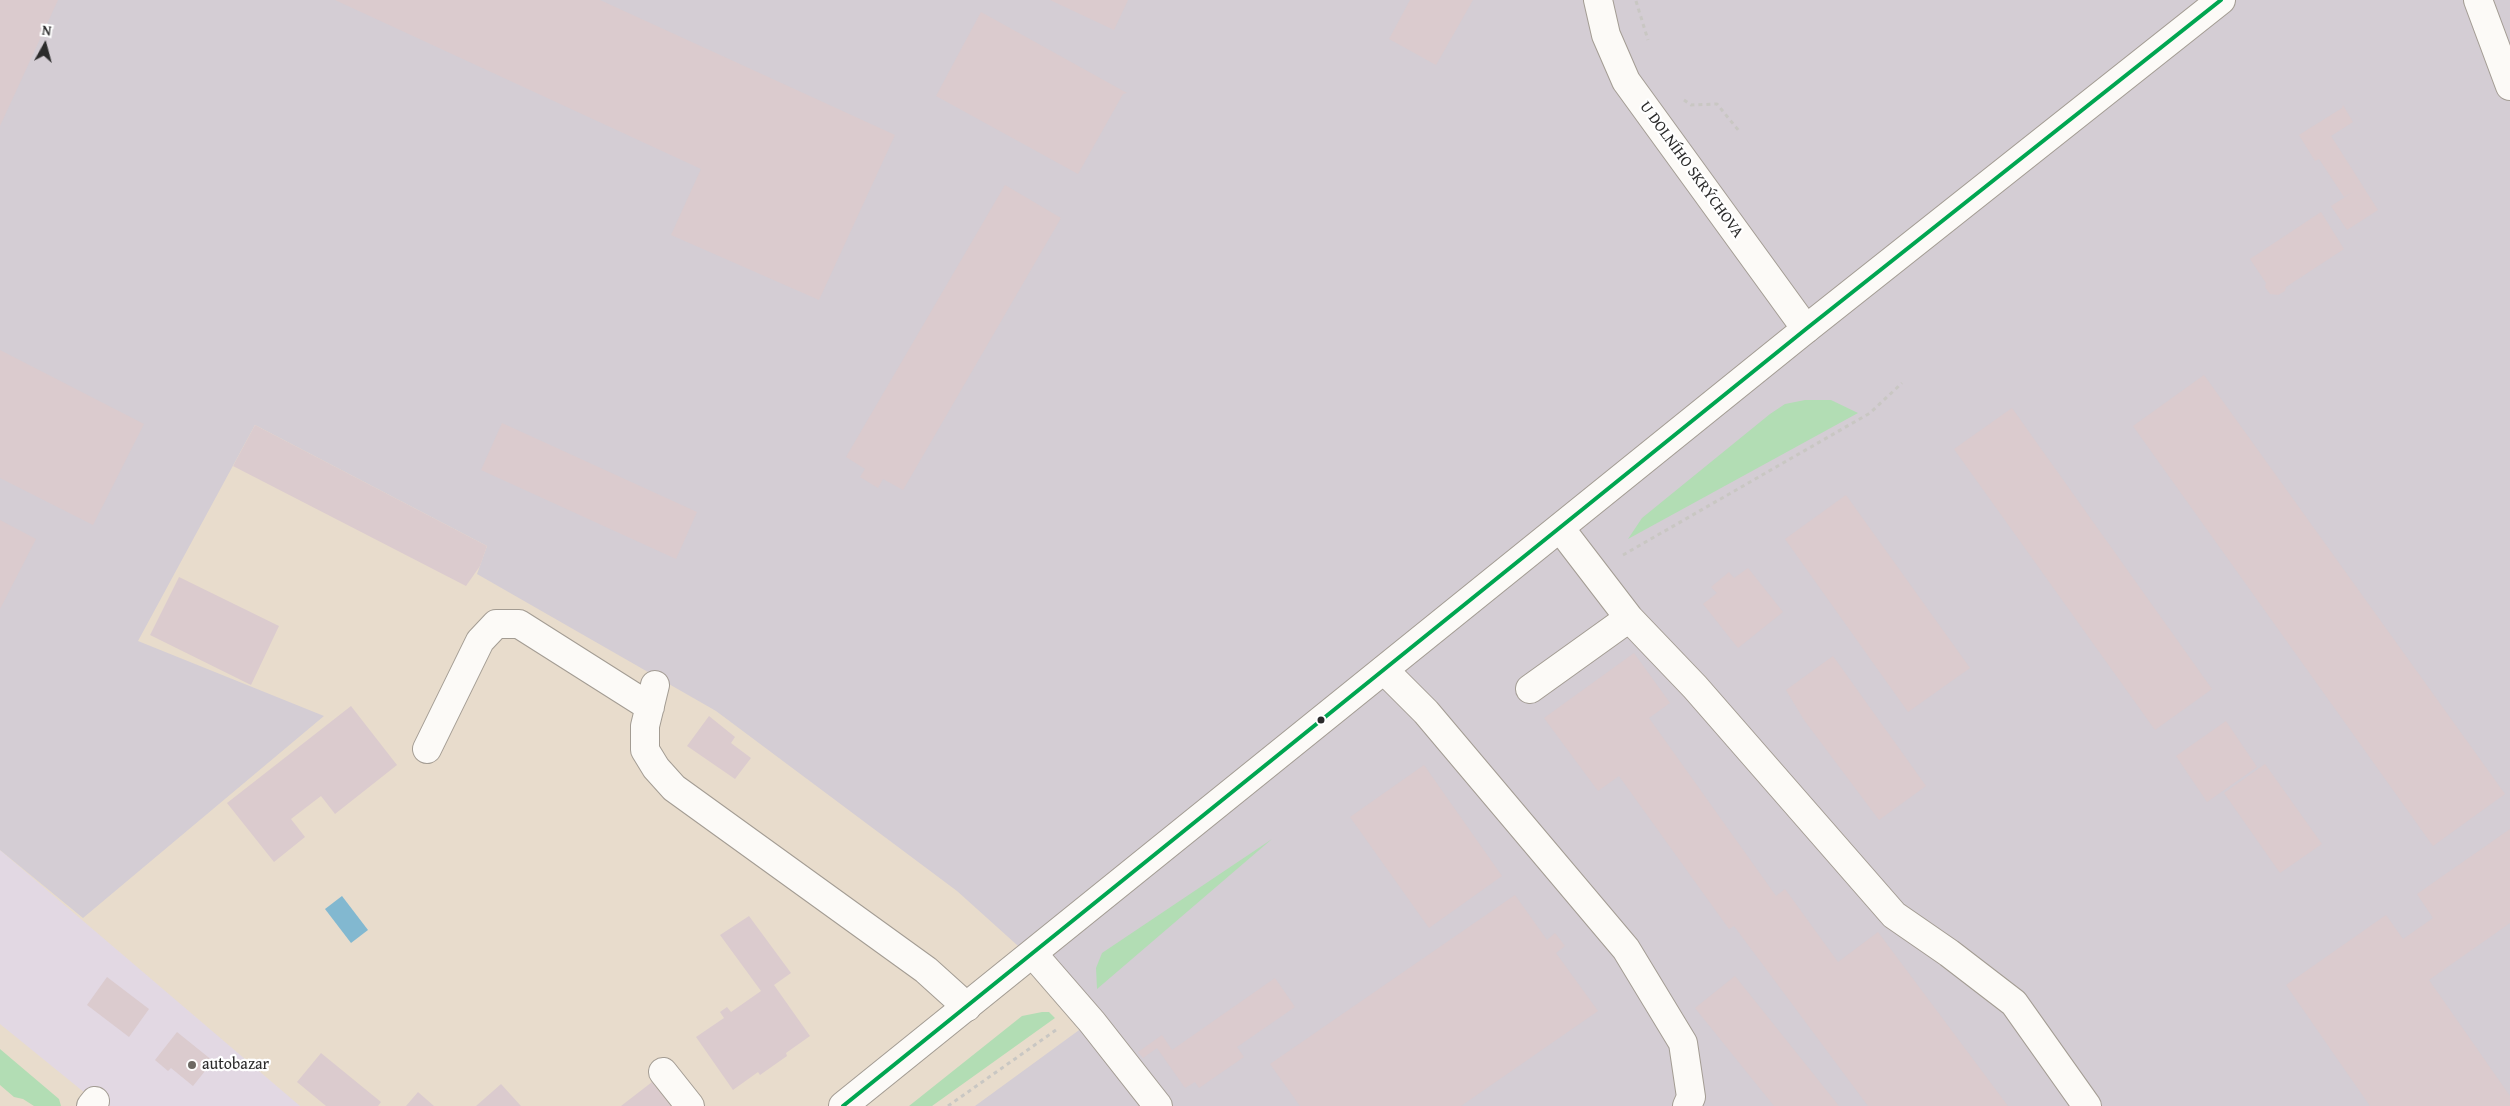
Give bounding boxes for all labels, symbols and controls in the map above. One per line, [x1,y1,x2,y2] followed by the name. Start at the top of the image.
[20,20,70,70] north arrow
[41,20,53,41] text: N
[1635,98,1747,242] street label: U DOLNÍHO SKRÝCHOVA
[1316,715,1326,725] unlabelled marker
[202,1055,269,1075] place label: autobazar
[186,1059,198,1071] marker: autobazar

